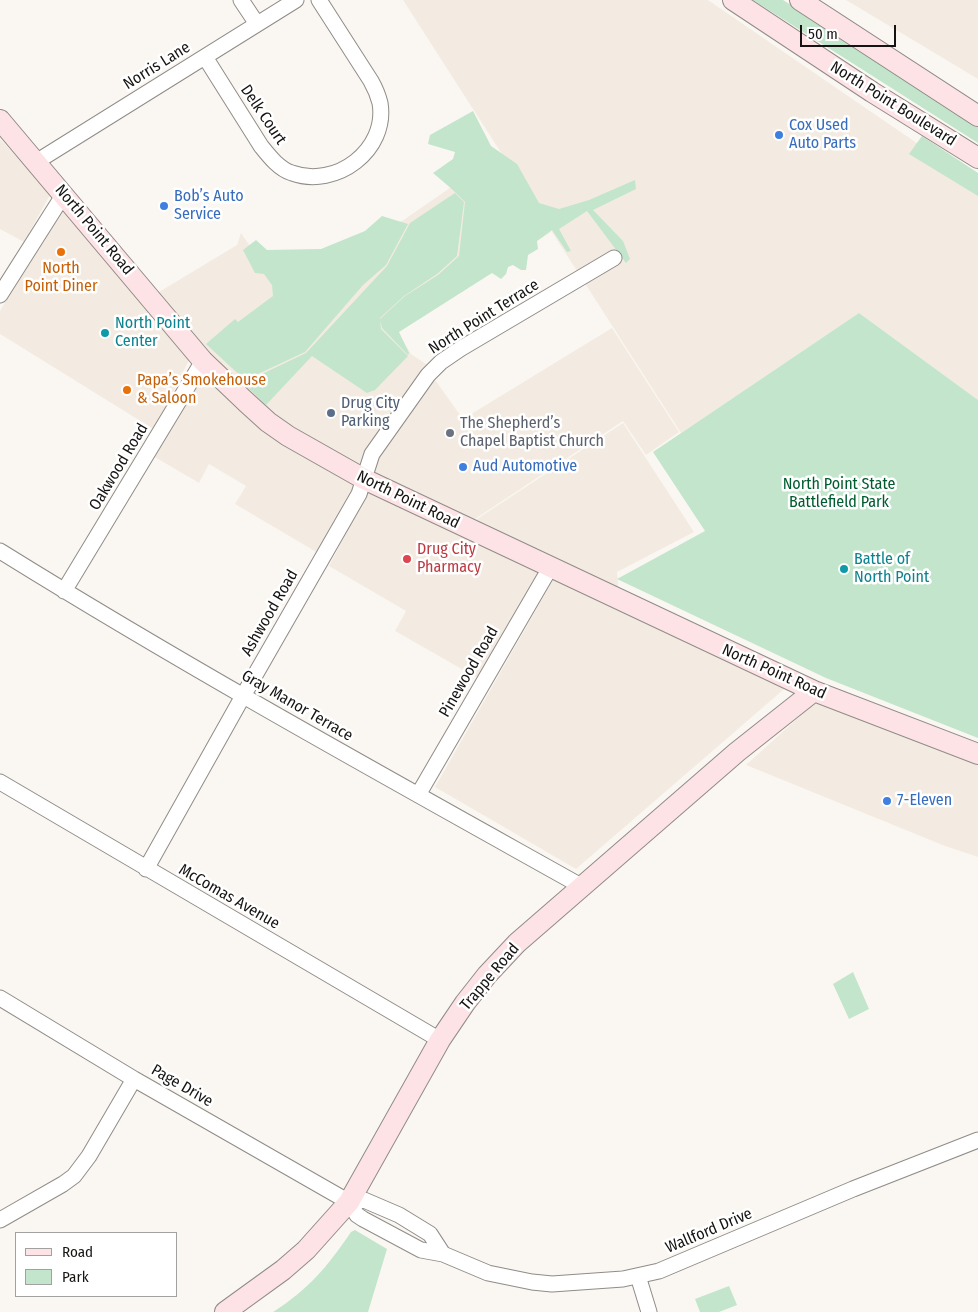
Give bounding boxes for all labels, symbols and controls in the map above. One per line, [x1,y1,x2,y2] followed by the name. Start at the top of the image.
[803,15,899,47] scale bar
[808,25,838,43] text: 50 m
[120,38,194,94] street label: Norris Lane
[826,57,960,151] street label: North Point Boulevard
[236,81,290,149] street label: Delk Court
[789,116,856,154] place label: Cox Used Auto Parts
[773,129,785,141] marker: Cox Used Auto Parts
[51,181,137,279] street label: North Point Road
[174,187,244,225] place label: Bob’s Auto Service
[158,200,170,212] marker: Bob’s Auto Service
[55,246,67,258] marker: North Point Diner
[24,259,98,297] place label: North Point Diner
[425,275,543,359] street label: North Point Terrace
[115,314,190,352] place label: North Point Center
[99,327,111,339] marker: North Point Center
[137,371,266,409] place label: Papa’s Smokehouse & Saloon
[121,384,133,396] marker: Papa’s Smokehouse & Saloon
[341,394,400,432] place label: Drug City Parking
[325,407,337,419] marker: Drug City Parking
[460,414,604,452] place label: The Shepherd’s Chapel Baptist Church
[86,420,152,514] street label: Oakwood Road
[444,427,456,439] marker: The Shepherd’s Chapel Baptist Church
[473,457,577,477] place label: Aud Automotive
[457,461,469,473] marker: Aud Automotive
[353,467,463,533] street label: North Point Road
[783,475,895,513] park label: North Point State Battlefield Park
[417,540,481,578] place label: Drug City Pharmacy
[854,550,929,588] place label: Battle of North Point
[401,553,413,565] marker: Drug City Pharmacy
[838,563,850,575] marker: Battle of North Point
[238,566,302,660] street label: Ashwood Road
[435,623,503,721] street label: Pinewood Road
[719,640,829,704] street label: North Point Road
[238,666,356,746] street label: Gray Manor Terrace
[897,791,952,811] place label: 7-Eleven
[881,795,893,807] marker: 7-Eleven
[175,860,283,934] street label: McComas Avenue
[456,940,524,1014] street label: Trappe Road
[148,1061,216,1111] street label: Page Drive
[663,1204,755,1258] street label: Wallford Drive
[15,1232,178,1297] legend
[62,1243,93,1261] text: Road
[62,1268,89,1286] text: Park

